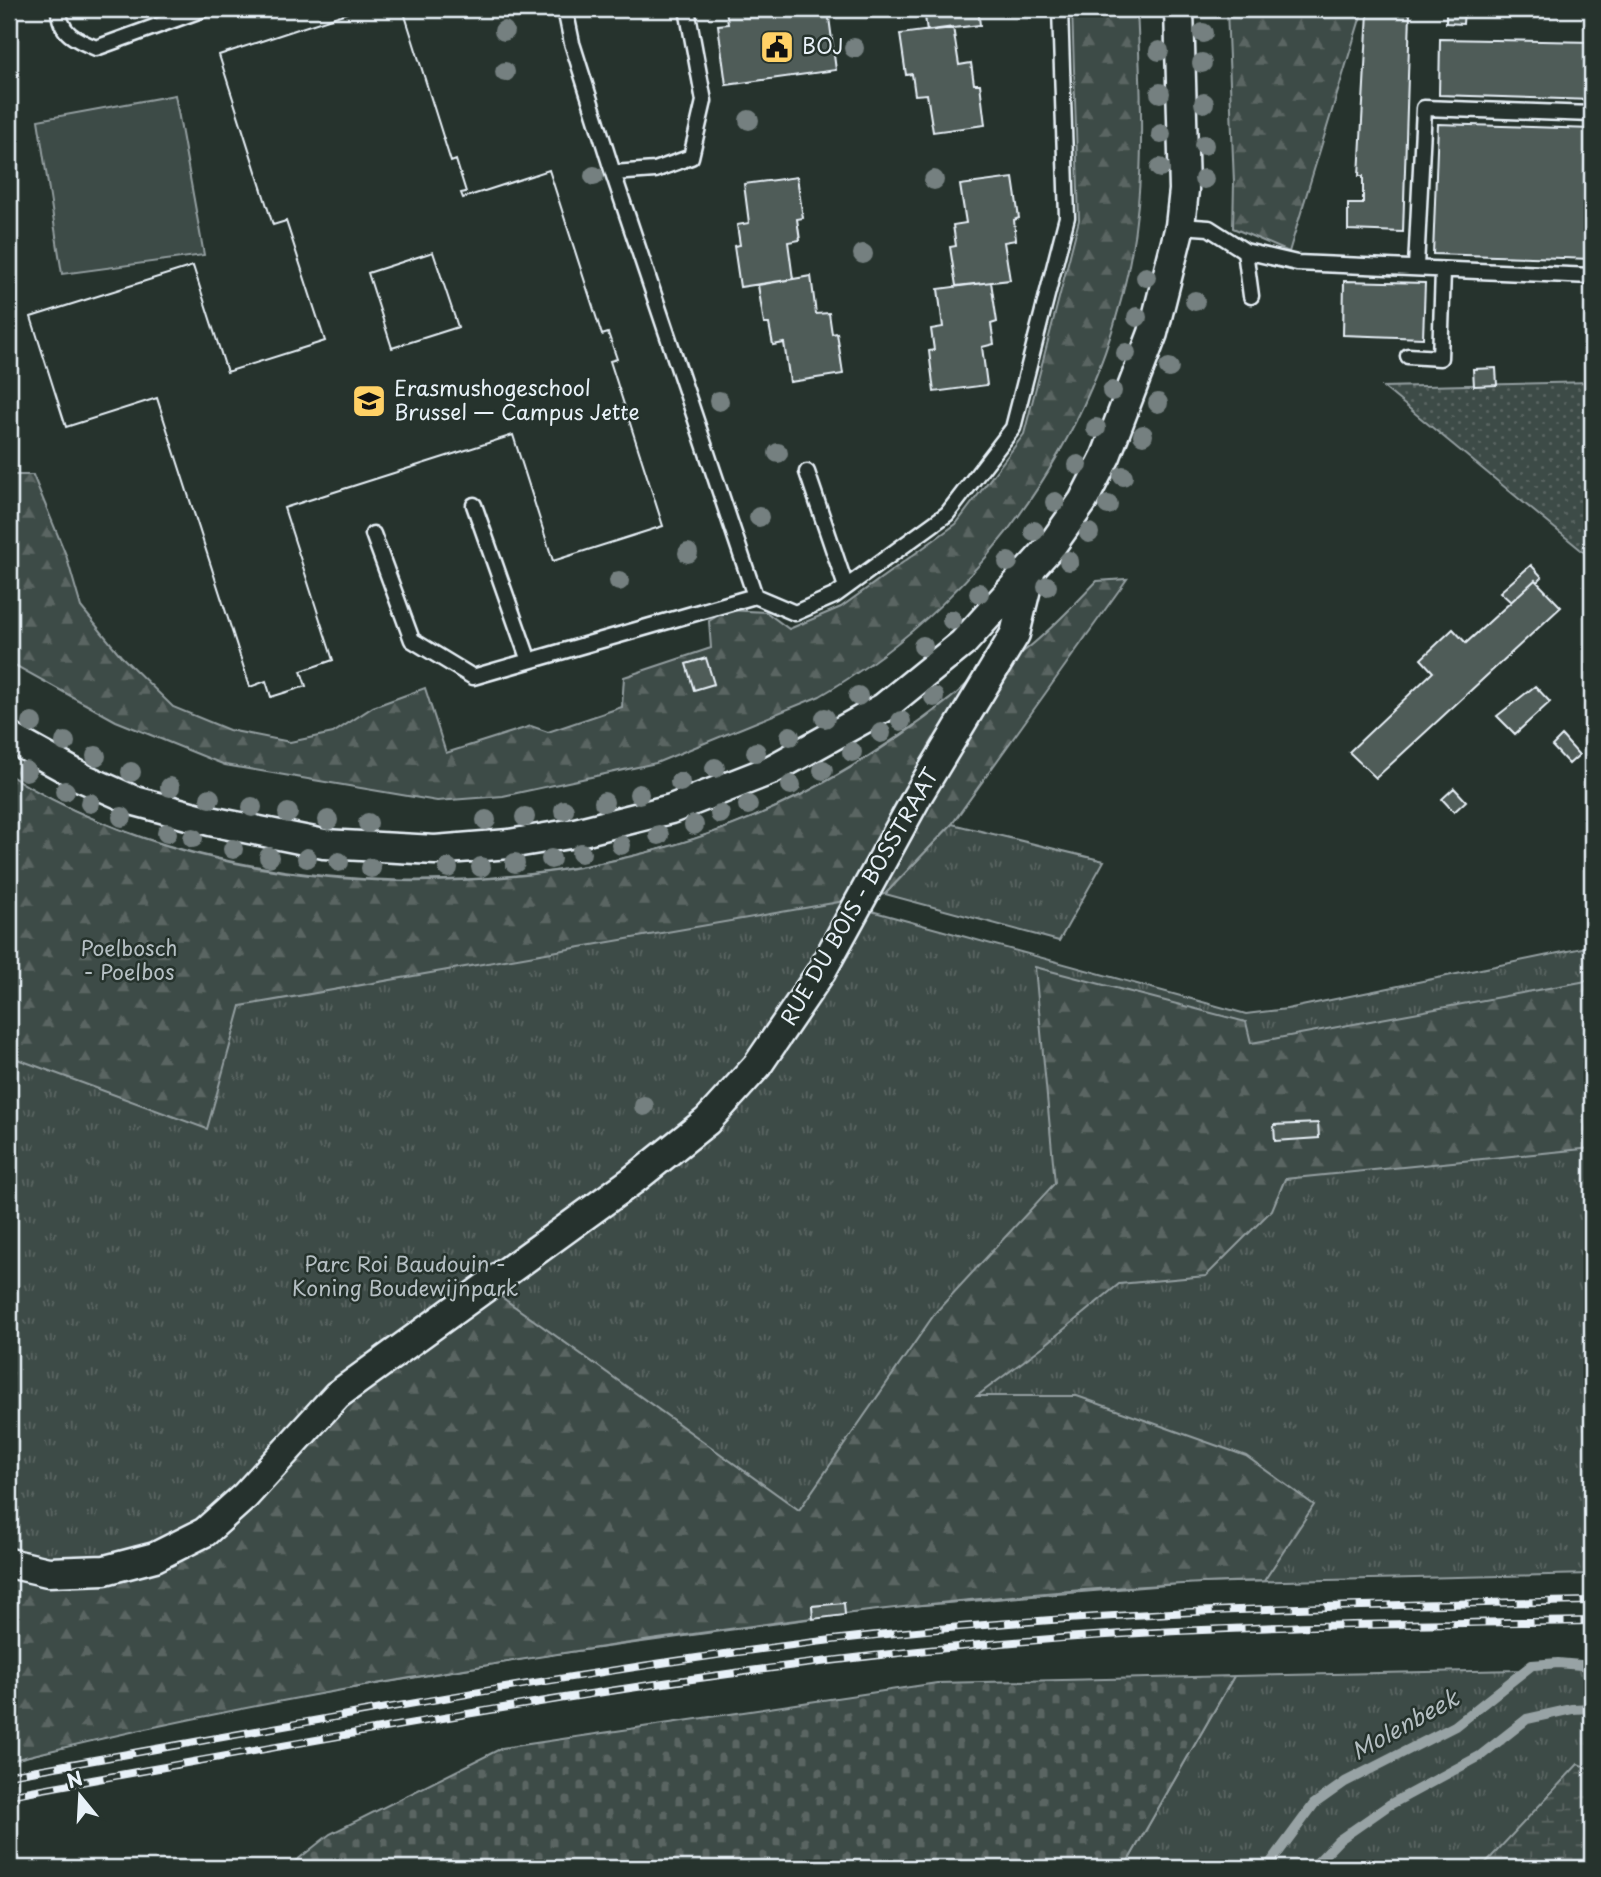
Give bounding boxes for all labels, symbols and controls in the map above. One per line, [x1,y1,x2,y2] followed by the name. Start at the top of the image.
[758,28,796,66] public building icon: BOJ
[802,29,844,61] place label: BOJ
[394,371,640,427] place label: Erasmushogeschool Brussel — Campus Jette
[350,382,388,420] school or university icon: Erasmushogeschool Brussel — Campus Jette
[771,761,946,1031] street label: RUE DU BOIS - BOSSTRAAT
[80,931,178,987] park label: Poelbosch - Poelbos
[292,1247,518,1303] park label: Parc Roi Baudouin - Koning Boudewijnpark
[1344,1679,1465,1768] water label: Molenbeek
[46,1762,116,1832] north arrow
[63,1763,86,1795] text: N

